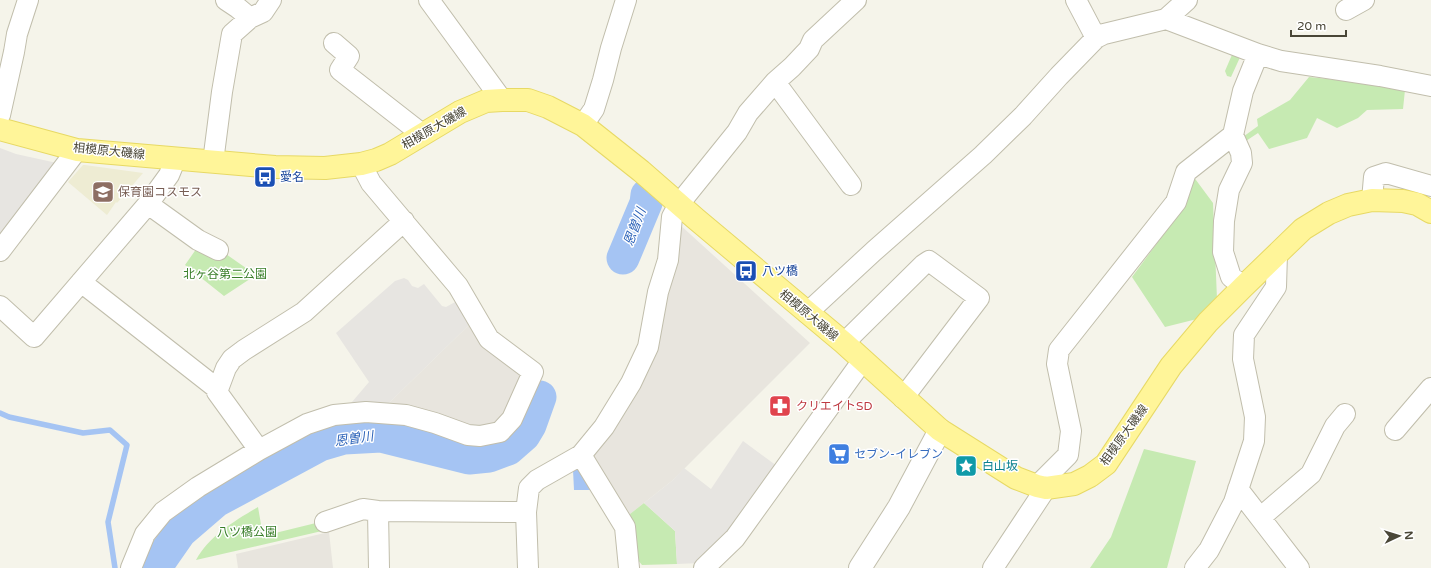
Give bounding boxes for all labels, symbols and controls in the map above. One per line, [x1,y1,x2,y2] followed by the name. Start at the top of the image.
[1291,12,1346,38] scale bar
[1297,19,1326,33] text: 20 m
[399,104,469,152] street label: 相模原大磯線
[72,140,146,162] street label: 相模原大磯線
[252,164,278,190] bus stop icon: 愛名
[280,170,304,184] place label: 愛名
[90,179,116,205] school or university icon: 保育園コスモス
[118,185,202,199] place label: 保育園コスモス
[621,204,650,248] water label: 恩曽川
[733,258,759,284] bus stop icon: 八ツ橋
[762,264,798,278] place label: 八ツ橋
[183,267,267,281] park label: 北ヶ谷第二公園
[777,286,841,344] street label: 相模原大磯線
[767,393,793,419] pharmacy icon: クリエイトSD
[796,399,872,413] place label: クリエイトSD
[1097,402,1151,468] street label: 相模原大磯線
[334,428,376,450] water label: 恩曽川
[826,441,852,467] supermarket icon: セブン-イレブン
[854,447,943,461] place label: セブン-イレブン
[953,453,979,479] place icon: 白山坂
[982,459,1018,473] place label: 白山坂
[1379,516,1419,556] north arrow
[217,525,277,539] park label: 八ツ橋公園
[1402,530,1415,540] text: N

